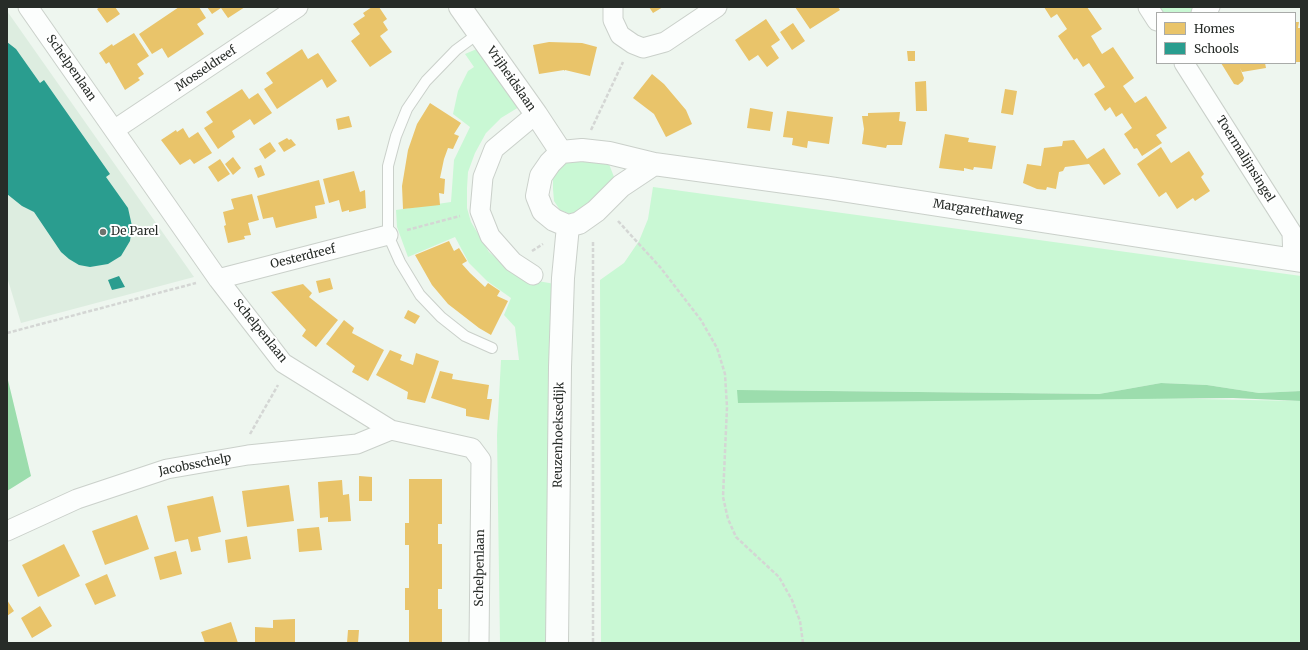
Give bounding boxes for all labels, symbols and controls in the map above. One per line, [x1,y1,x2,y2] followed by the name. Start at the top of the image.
[1156,12,1296,64] legend
[1194,21,1235,36] text: Homes
[43,32,99,104] street label: Schelpenlaan
[1194,41,1239,56] text: Schools
[173,43,239,95] street label: Mosseldreef
[483,44,539,114] street label: Vrijheidslaan
[1213,113,1277,205] street label: Toermalijnsingel
[932,197,1024,225] street label: Margarethaweg
[111,225,158,239] place label: De Parel
[98,227,108,237] marker: De Parel
[269,242,337,272] street label: Oesterdreef
[230,296,290,366] street label: Schelpenlaan
[551,382,567,488] street label: Reuzenhoeksedijk
[158,451,232,479] street label: Jacobsschelp
[472,529,488,607] street label: Schelpenlaan

